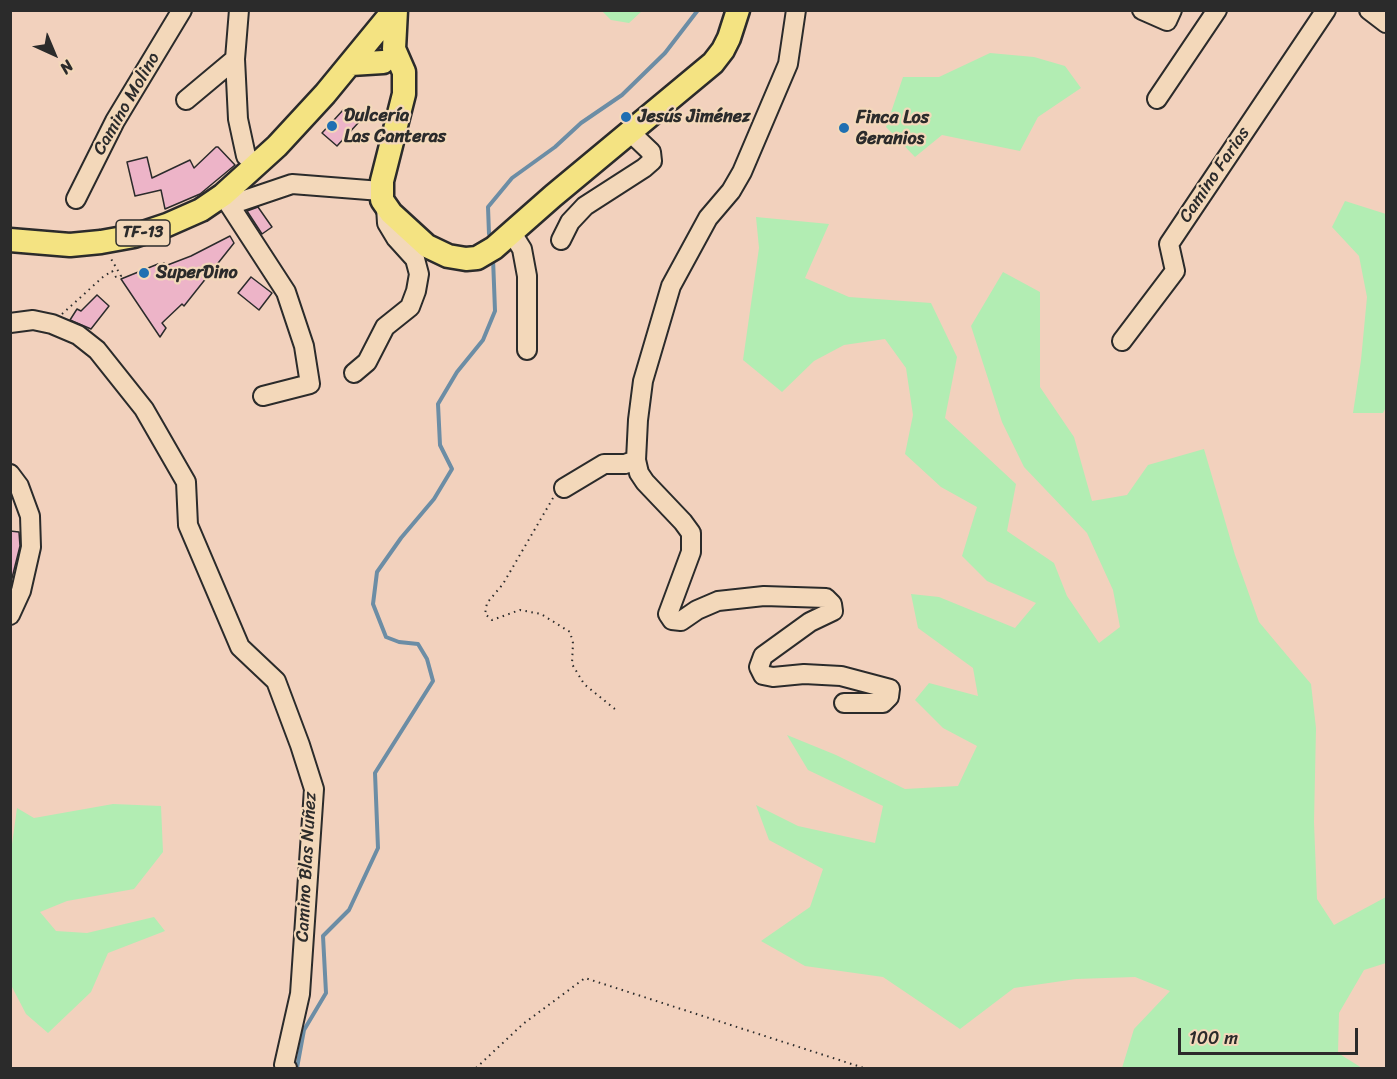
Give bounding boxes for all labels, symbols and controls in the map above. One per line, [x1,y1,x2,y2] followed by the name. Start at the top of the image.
[24,24,84,84] north arrow
[89,49,165,159] street label: Camino Molino
[53,53,81,82] text: N
[344,105,446,148] place label: Dulcería Las Canteras
[638,106,751,128] place label: Jesús Jiménez
[856,107,929,150] place label: Finca Los Geranios
[619,110,633,124] marker: Jesús Jiménez
[325,119,339,133] marker: Dulcería Las Canteras
[837,121,851,135] marker: Finca Los Geranios
[1175,123,1255,227] street label: Camino Farias
[116,220,170,246] road number: TF-13
[156,262,238,284] place label: SuperDino
[137,266,151,280] marker: SuperDino
[292,791,322,943] street label: Camino Blas Nuñez
[1181,1016,1361,1054] scale bar
[1189,1022,1238,1054] text: 100 m

